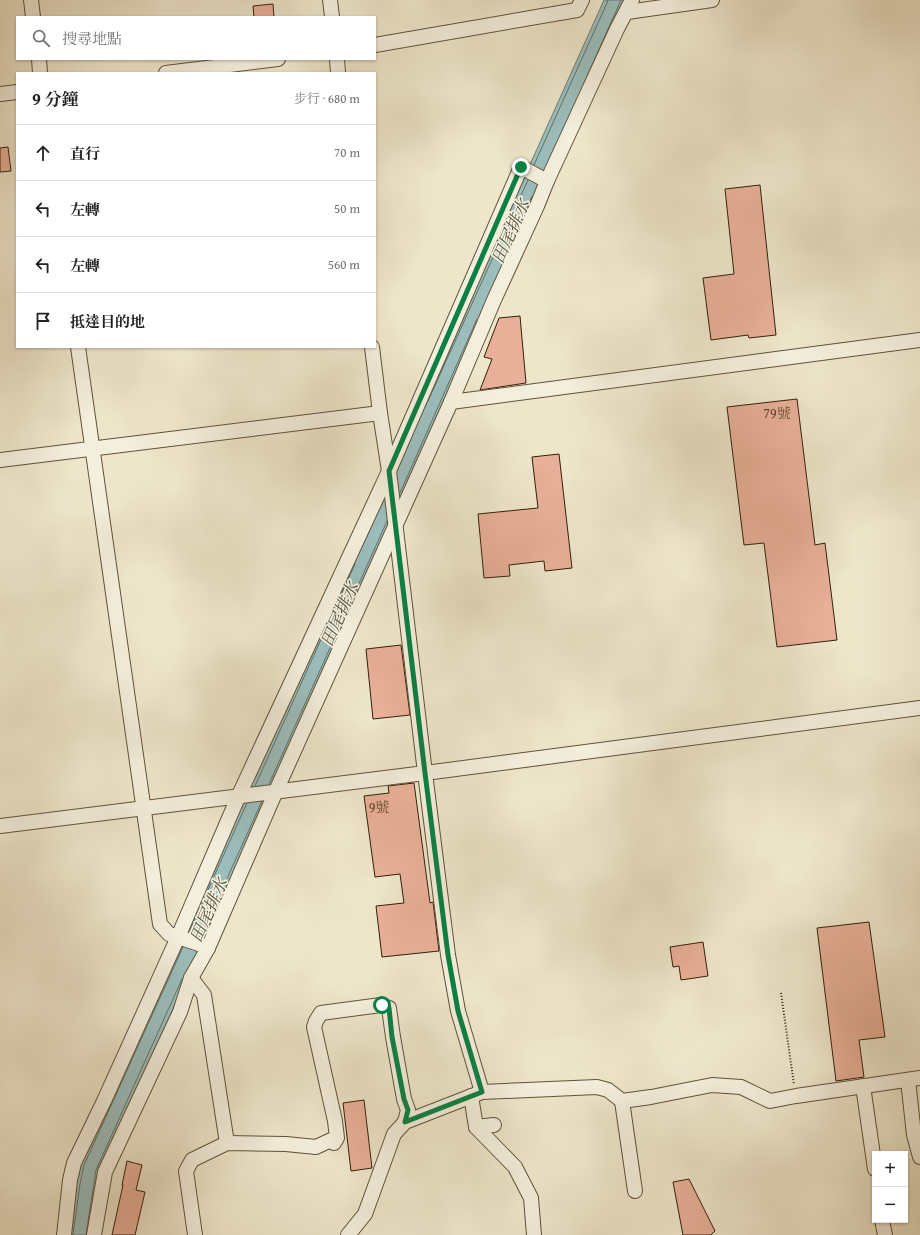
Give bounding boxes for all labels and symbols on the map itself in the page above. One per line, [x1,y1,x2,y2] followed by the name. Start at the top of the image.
[512,158,530,176] route end
[485,193,536,267] water label: 田尾排水
[763,403,791,423] house number: 79號
[314,576,365,650] water label: 田尾排水
[369,797,389,817] house number: 9號
[183,872,234,946] water label: 田尾排水
[373,996,391,1014] route start

